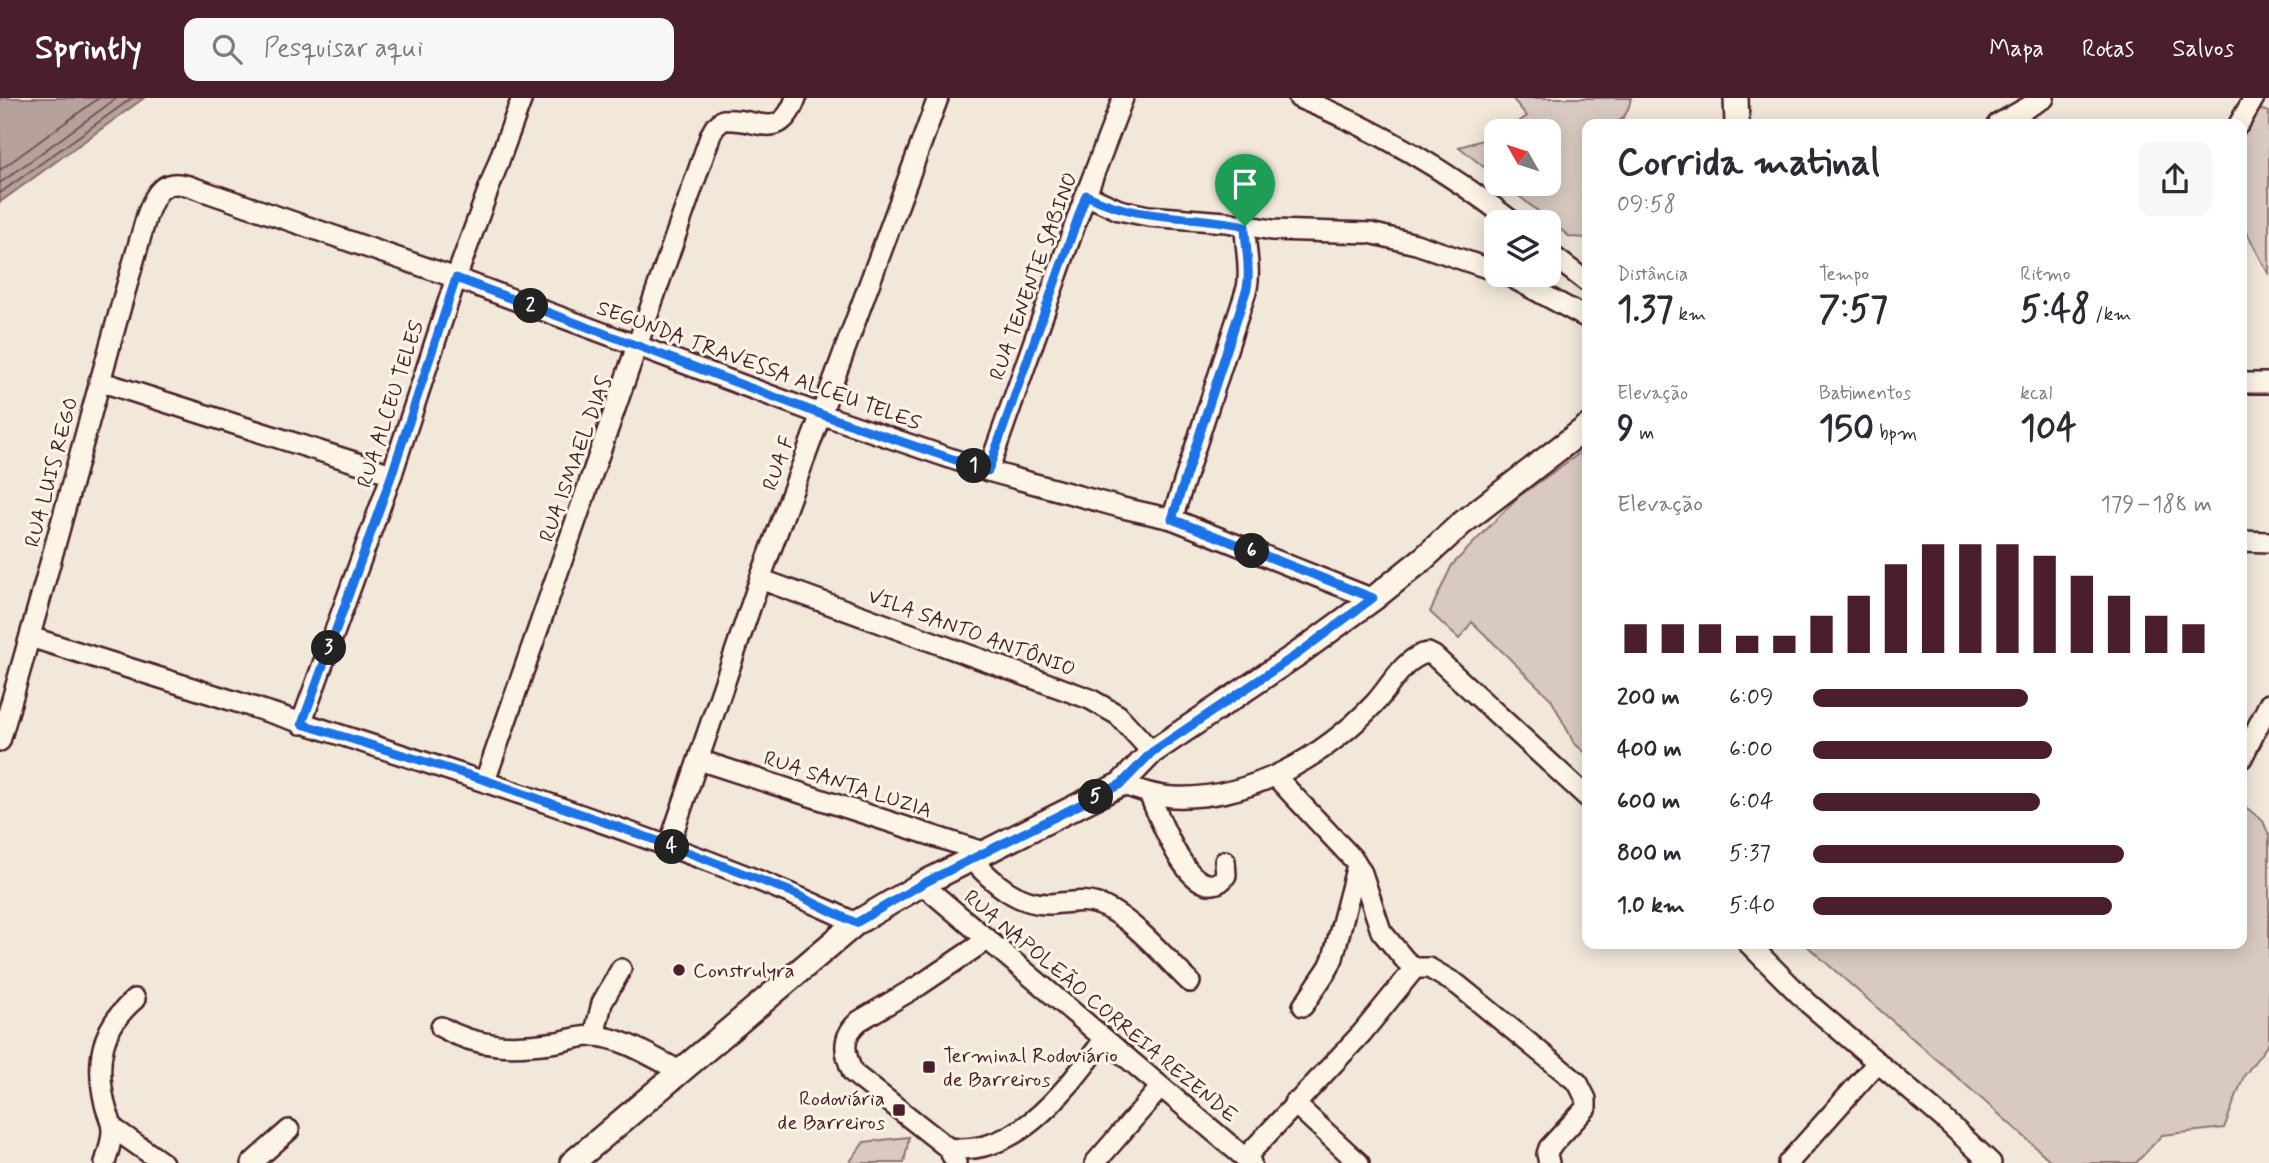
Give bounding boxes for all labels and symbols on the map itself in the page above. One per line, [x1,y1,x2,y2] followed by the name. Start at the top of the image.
[1484,119,1561,196] north arrow
[1215,154,1275,226] pin
[983,169,1085,384] street label: RUA TENENTE SABINO
[514,288,548,324] pin: 2
[593,294,925,438] street label: SEGUNDA TRAVESSA ALCEU TELES
[351,317,431,491] street label: RUA ALCEU TELES
[533,372,619,546] street label: RUA ISMAEL DIAS
[18,394,85,550] street label: RUA LUIS REGO
[756,432,802,494] street label: RUA F
[956,448,992,484] pin: 1
[1234,533,1270,568] pin: 6
[864,582,1079,684] street label: VILA SANTO ANTÔNIO
[312,630,346,666] pin: 3
[760,745,935,825] street label: RUA SANTA LUZIA
[1078,780,1114,814] pin: 5
[654,830,690,864] pin: 4
[958,884,1243,1130] street label: RUA NAPOLEÃO CORREIA REZENDE
[693,957,795,985] place label: Construlyra
[671,962,687,978] marker: Construlyra
[943,1042,1118,1094] place label: Terminal Rodoviário de Barreiros
[921,1059,937,1075] marker: Terminal Rodoviário de Barreiros
[778,1085,885,1137] place label: Rodoviária de Barreiros
[891,1102,907,1118] marker: Rodoviária de Barreiros

